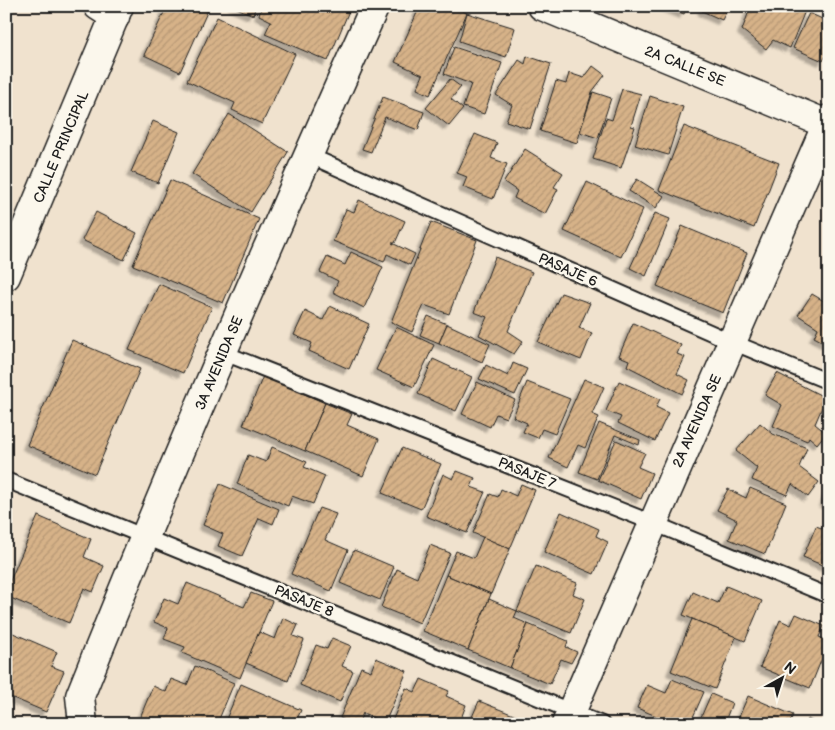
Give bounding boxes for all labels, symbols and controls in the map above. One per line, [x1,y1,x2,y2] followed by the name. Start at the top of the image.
[642,42,728,90] street label: 2A CALLE SE
[30,88,92,206] street label: CALLE PRINCIPAL
[536,250,600,291] street label: PASAJE 6
[192,313,246,413] street label: 3A AVENIDA SE
[669,372,725,470] street label: 2A AVENIDA SE
[496,454,558,492] street label: PASAJE 7
[272,581,336,621] street label: PASAJE 8
[758,652,808,702] north arrow
[780,658,799,678] text: N

